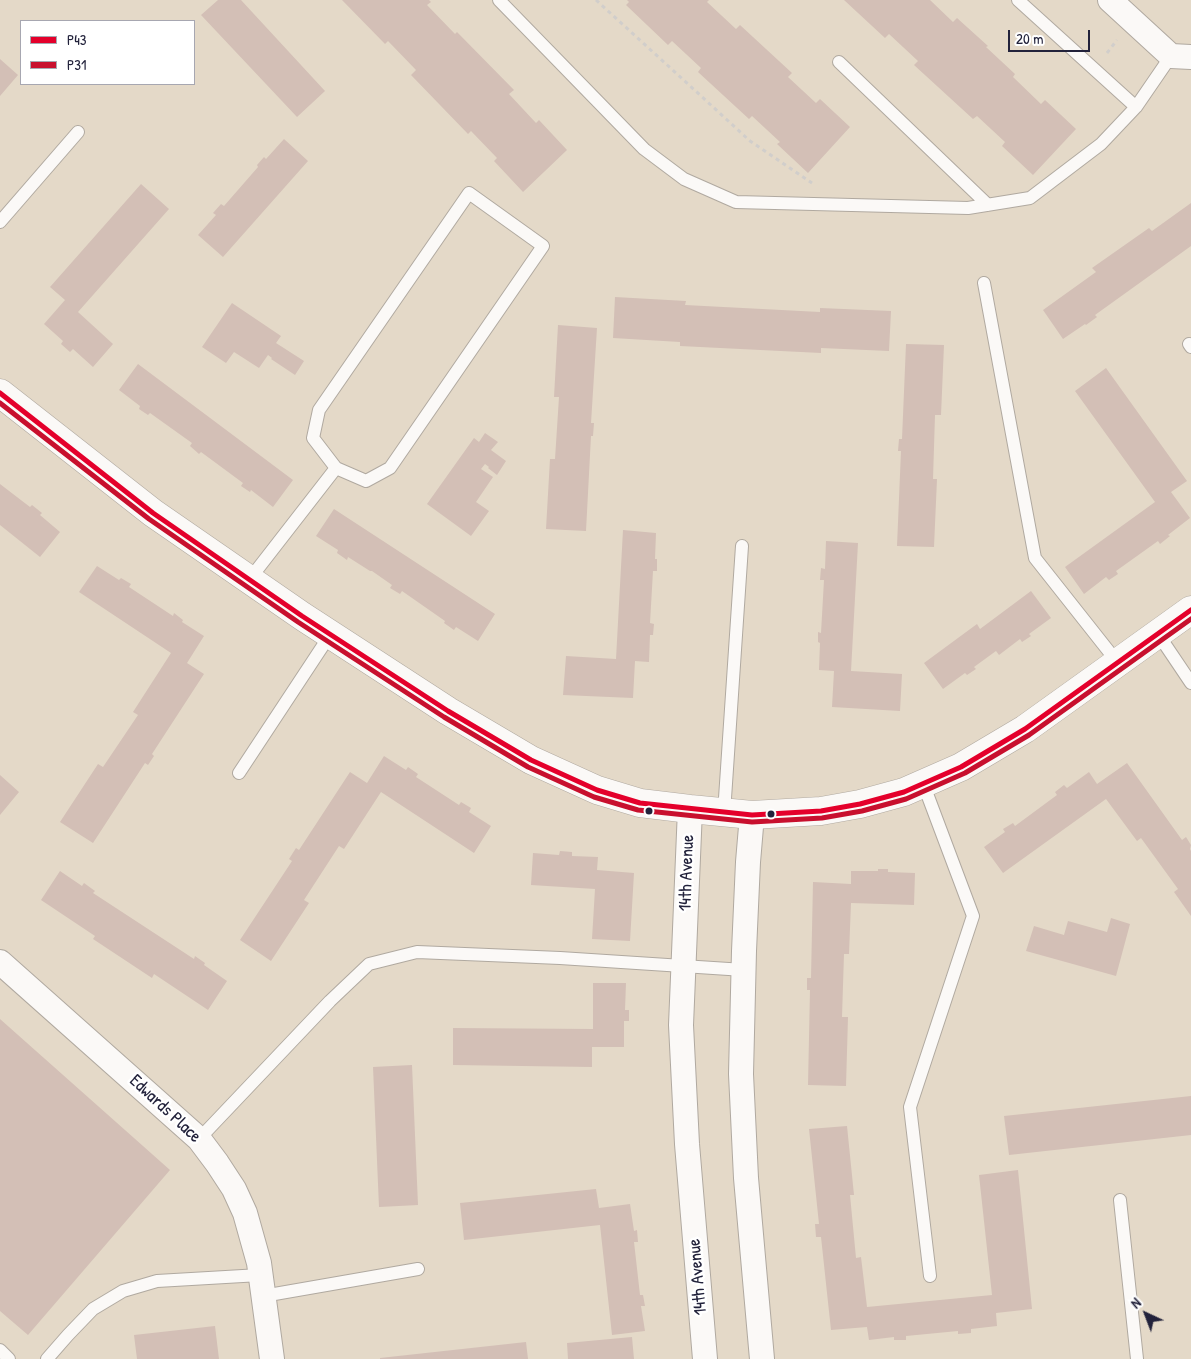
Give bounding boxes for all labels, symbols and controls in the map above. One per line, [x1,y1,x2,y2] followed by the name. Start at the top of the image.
[20,20,195,85] legend
[1011,20,1094,52] scale bar
[1016,28,1043,49] text: 20 m
[67,29,87,50] text: P43
[67,54,86,75] text: P31
[644,806,654,816] unlabelled marker
[766,809,776,819] unlabelled marker
[675,834,699,912] street label: 14th Avenue
[125,1070,205,1148] street label: Edwards Place
[684,1238,712,1316] street label: 14th Avenue
[1121,1289,1171,1339] north arrow
[1126,1293,1145,1312] text: N

